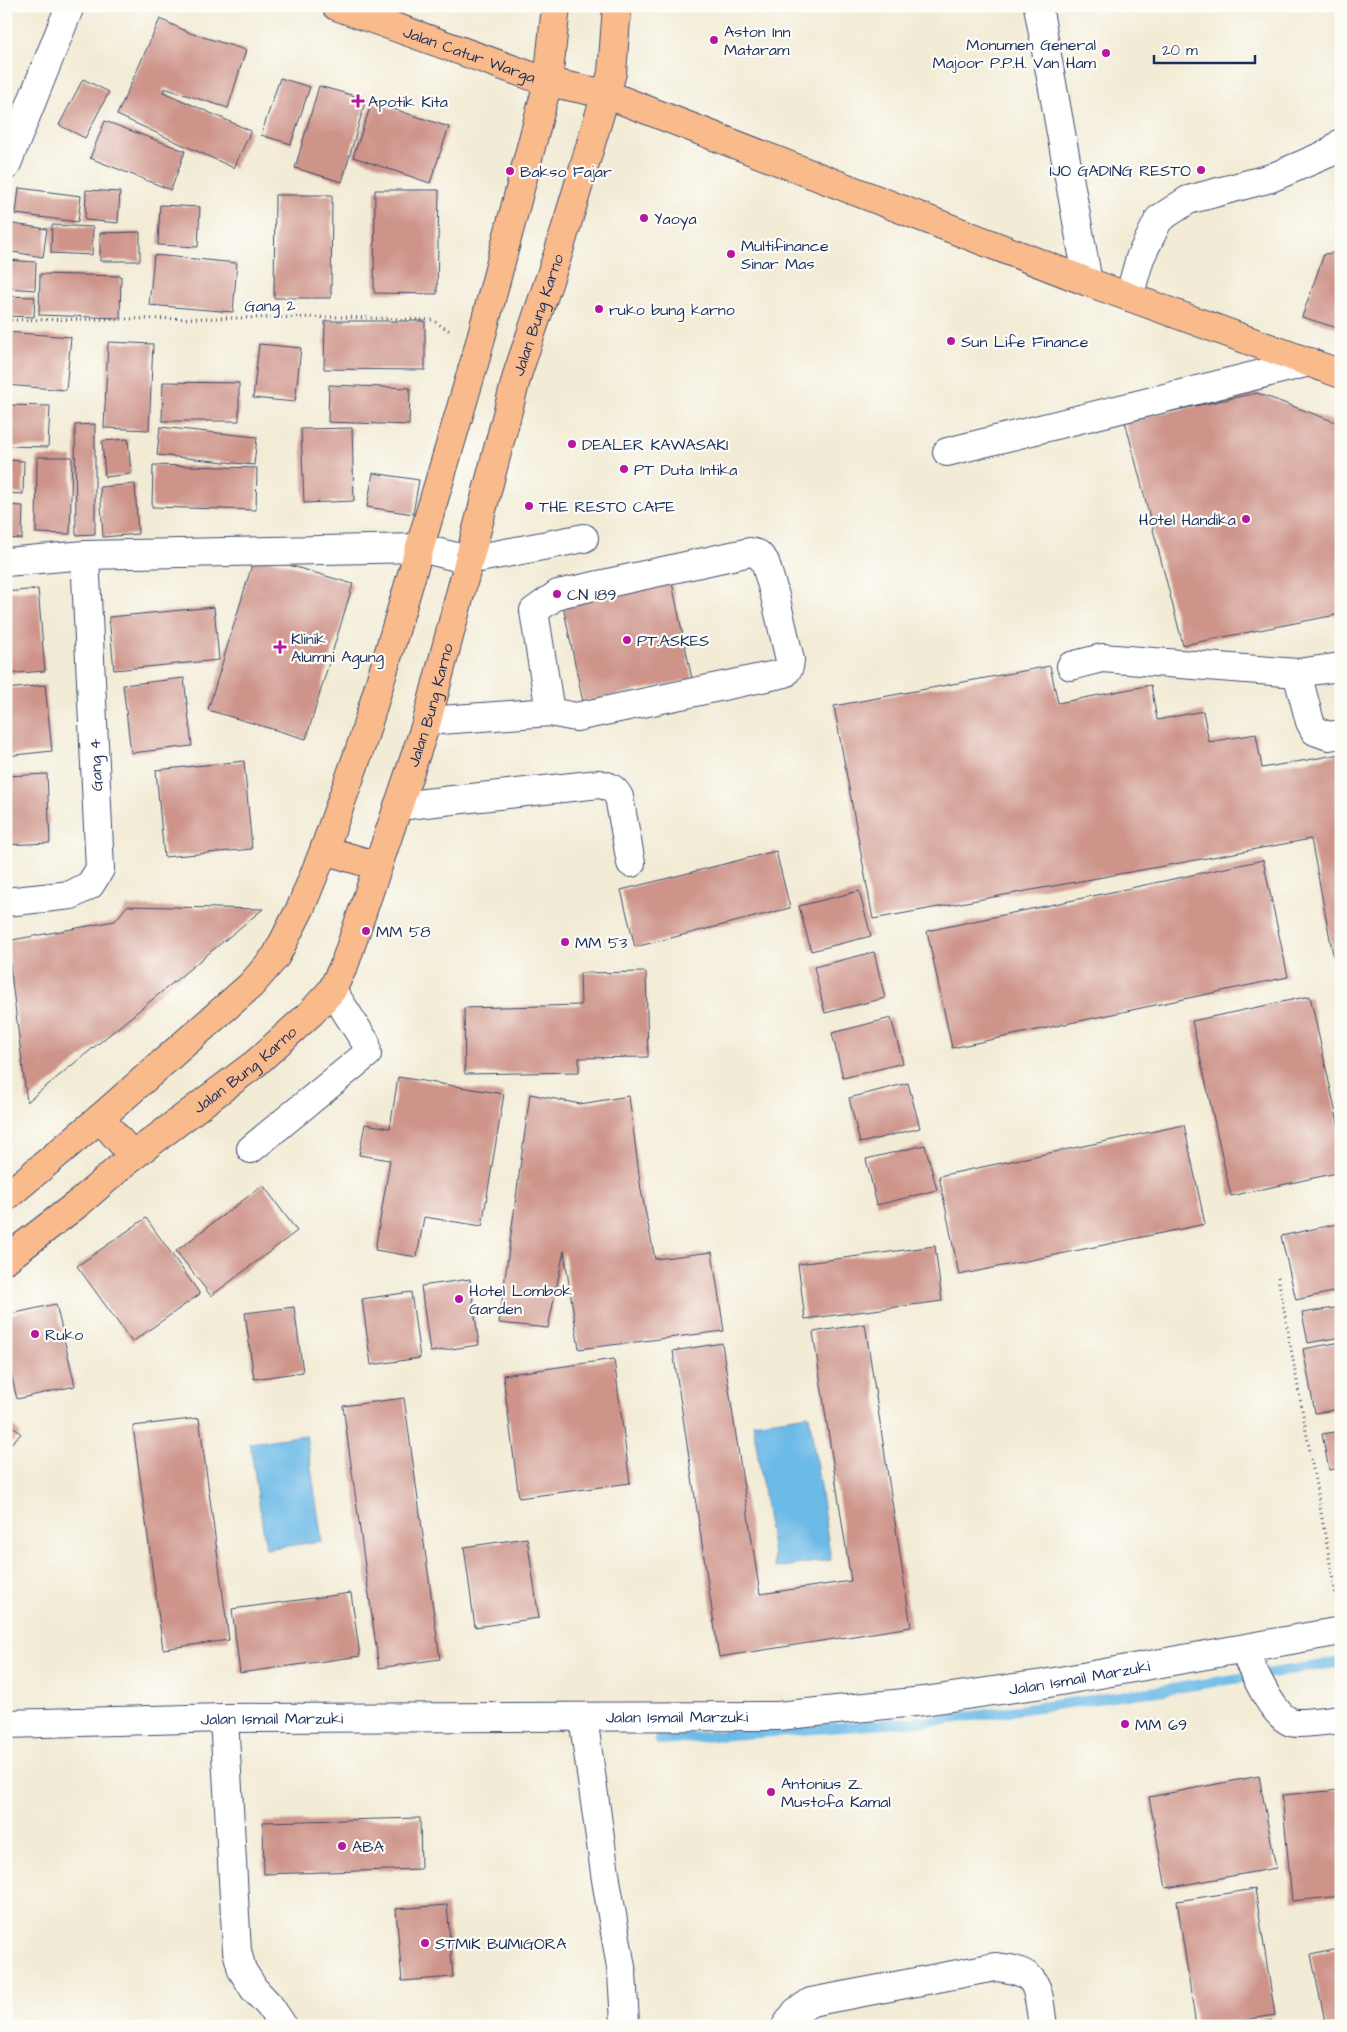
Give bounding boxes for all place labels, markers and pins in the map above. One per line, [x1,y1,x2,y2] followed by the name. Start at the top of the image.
[724,21,791,61] place label: Aston Inn Mataram
[708,34,720,46] marker: Aston Inn Mataram
[932,34,1097,74] place label: Monumen General Majoor P.P.H. Van Ham
[1100,47,1112,59] marker: Monumen General Majoor P.P.H. Van Ham
[368,91,448,113] place label: Apotik Kita
[352,95,364,107] marker: Apotik Kita
[1050,160,1191,182] place label: IJO GADING RESTO
[520,161,612,183] place label: Bakso Fajar
[1195,164,1207,176] marker: IJO GADING RESTO
[504,165,516,177] marker: Bakso Fajar
[654,208,697,231] place label: Yaoya
[638,212,650,224] marker: Yaoya
[741,235,829,275] place label: Multifinance Sinar Mas
[725,248,737,260] marker: Multifinance Sinar Mas
[609,299,735,322] place label: ruko bung karno
[593,303,605,315] marker: ruko bung karno
[961,331,1089,353] place label: Sun Life Finance
[945,335,957,347] marker: Sun Life Finance
[582,434,728,456] place label: DEALER KAWASAKI
[566,438,578,450] marker: DEALER KAWASAKI
[634,459,737,481] place label: PT Duta Intika
[618,463,630,475] marker: PT Duta Intika
[539,496,675,518] place label: THE RESTO CAFE
[523,500,535,512] marker: THE RESTO CAFE
[1139,509,1236,531] place label: Hotel Handika
[1240,513,1252,525] marker: Hotel Handika
[567,584,616,606] place label: CN 189
[551,588,563,600] marker: CN 189
[291,628,384,669] place label: Klinik Alumni Agung
[637,630,709,652] place label: PT.ASKES
[621,634,633,646] marker: PT.ASKES
[273,640,287,654] marker: Klinik Alumni Agung
[376,921,431,943] place label: MM 58
[360,925,372,937] marker: MM 58
[575,932,627,954] place label: MM 53
[559,936,571,948] marker: MM 53
[469,1280,572,1320] place label: Hotel Lombok Garden
[453,1293,465,1305] marker: Hotel Lombok Garden
[45,1324,83,1346] place label: Ruko
[29,1328,41,1340] marker: Ruko
[1135,1714,1187,1736] place label: MM 69
[1119,1718,1131,1730] marker: MM 69
[781,1773,891,1813] place label: Antonius Z. Mustofa Kamal
[765,1786,777,1798] marker: Antonius Z. Mustofa Kamal
[352,1836,384,1858] place label: ABA
[336,1840,348,1852] marker: ABA
[435,1933,566,1955] place label: STMIK BUMIGORA
[419,1937,431,1949] marker: STMIK BUMIGORA

